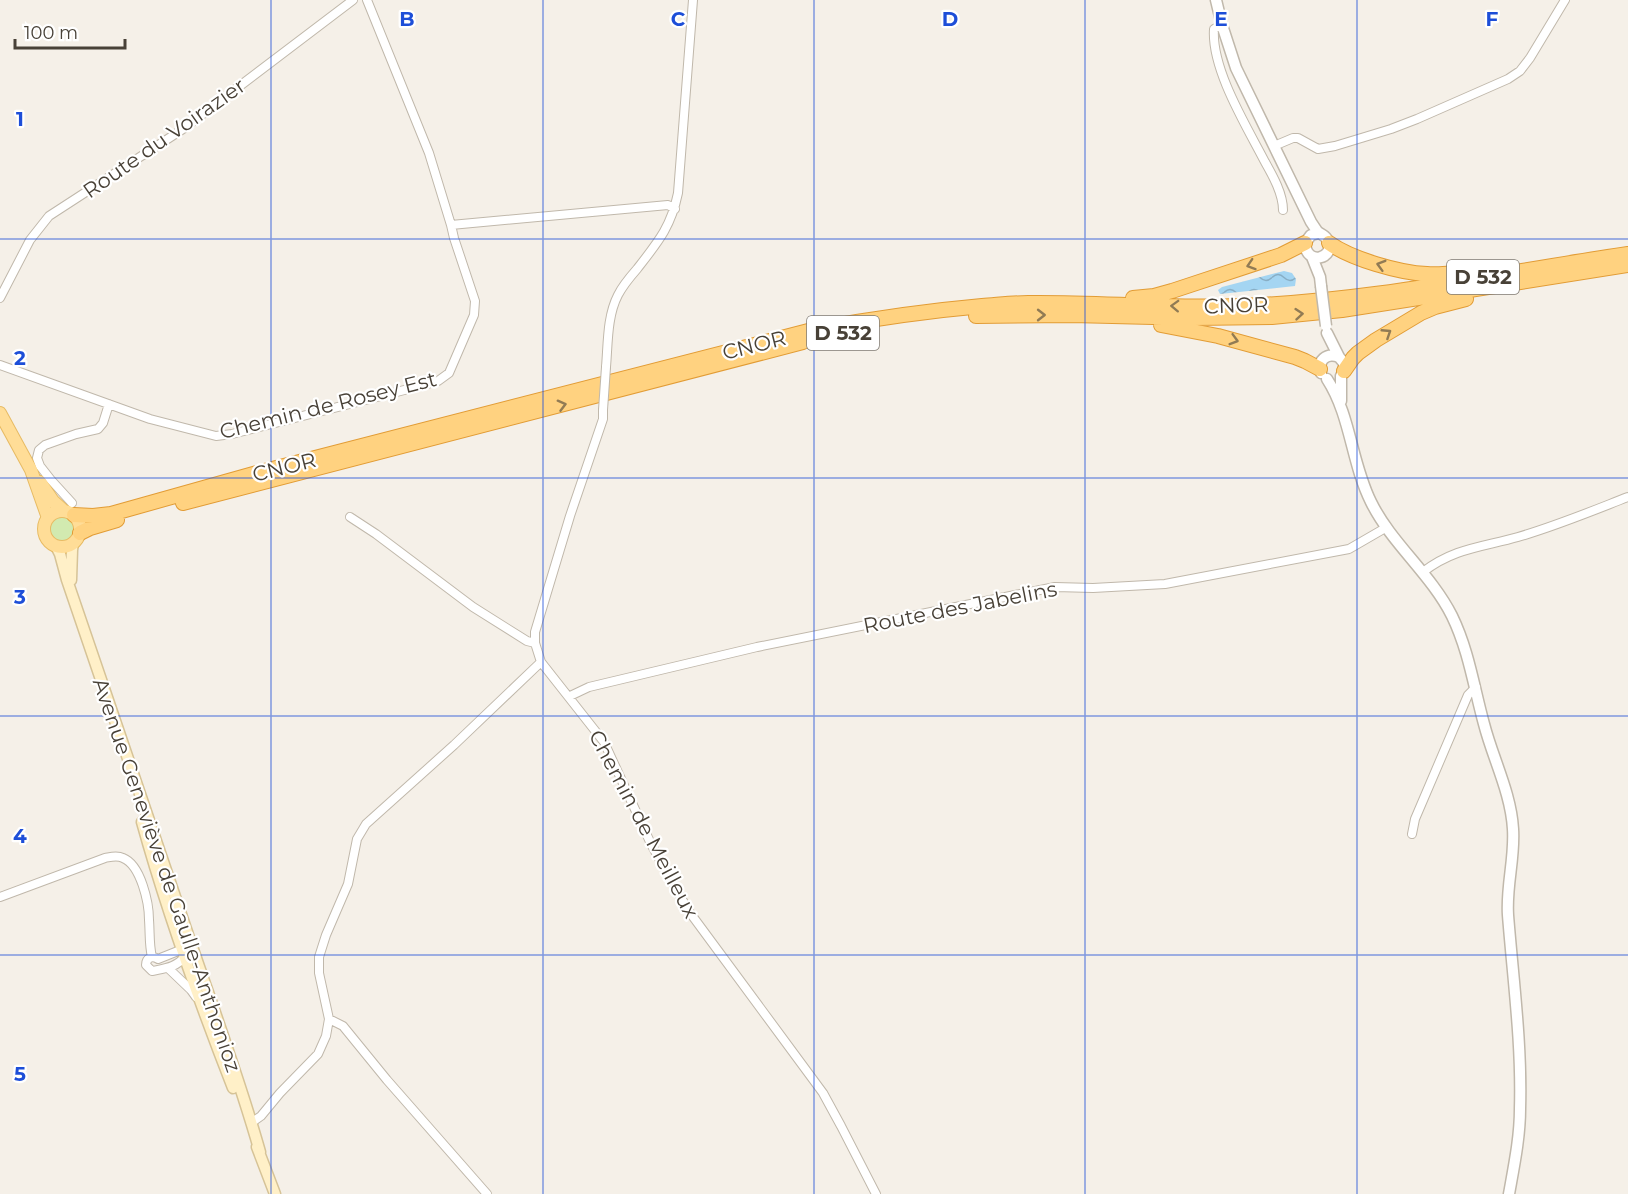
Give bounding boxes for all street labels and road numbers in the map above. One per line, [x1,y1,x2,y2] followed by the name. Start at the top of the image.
[78,73,250,203] street label: Route du Voirazier
[1447,260,1519,294] road number: D 532
[1203,291,1269,319] street label: CNOR
[807,316,879,350] road number: D 532
[720,325,788,365] street label: CNOR
[217,366,439,444] street label: Chemin de Rosey Est
[250,447,318,487] street label: CNOR
[861,576,1059,638] street label: Route des Jabelins
[88,675,246,1075] street label: Avenue Geneviève de Gaulle-Anthonioz
[584,726,704,922] street label: Chemin de Meilleux

